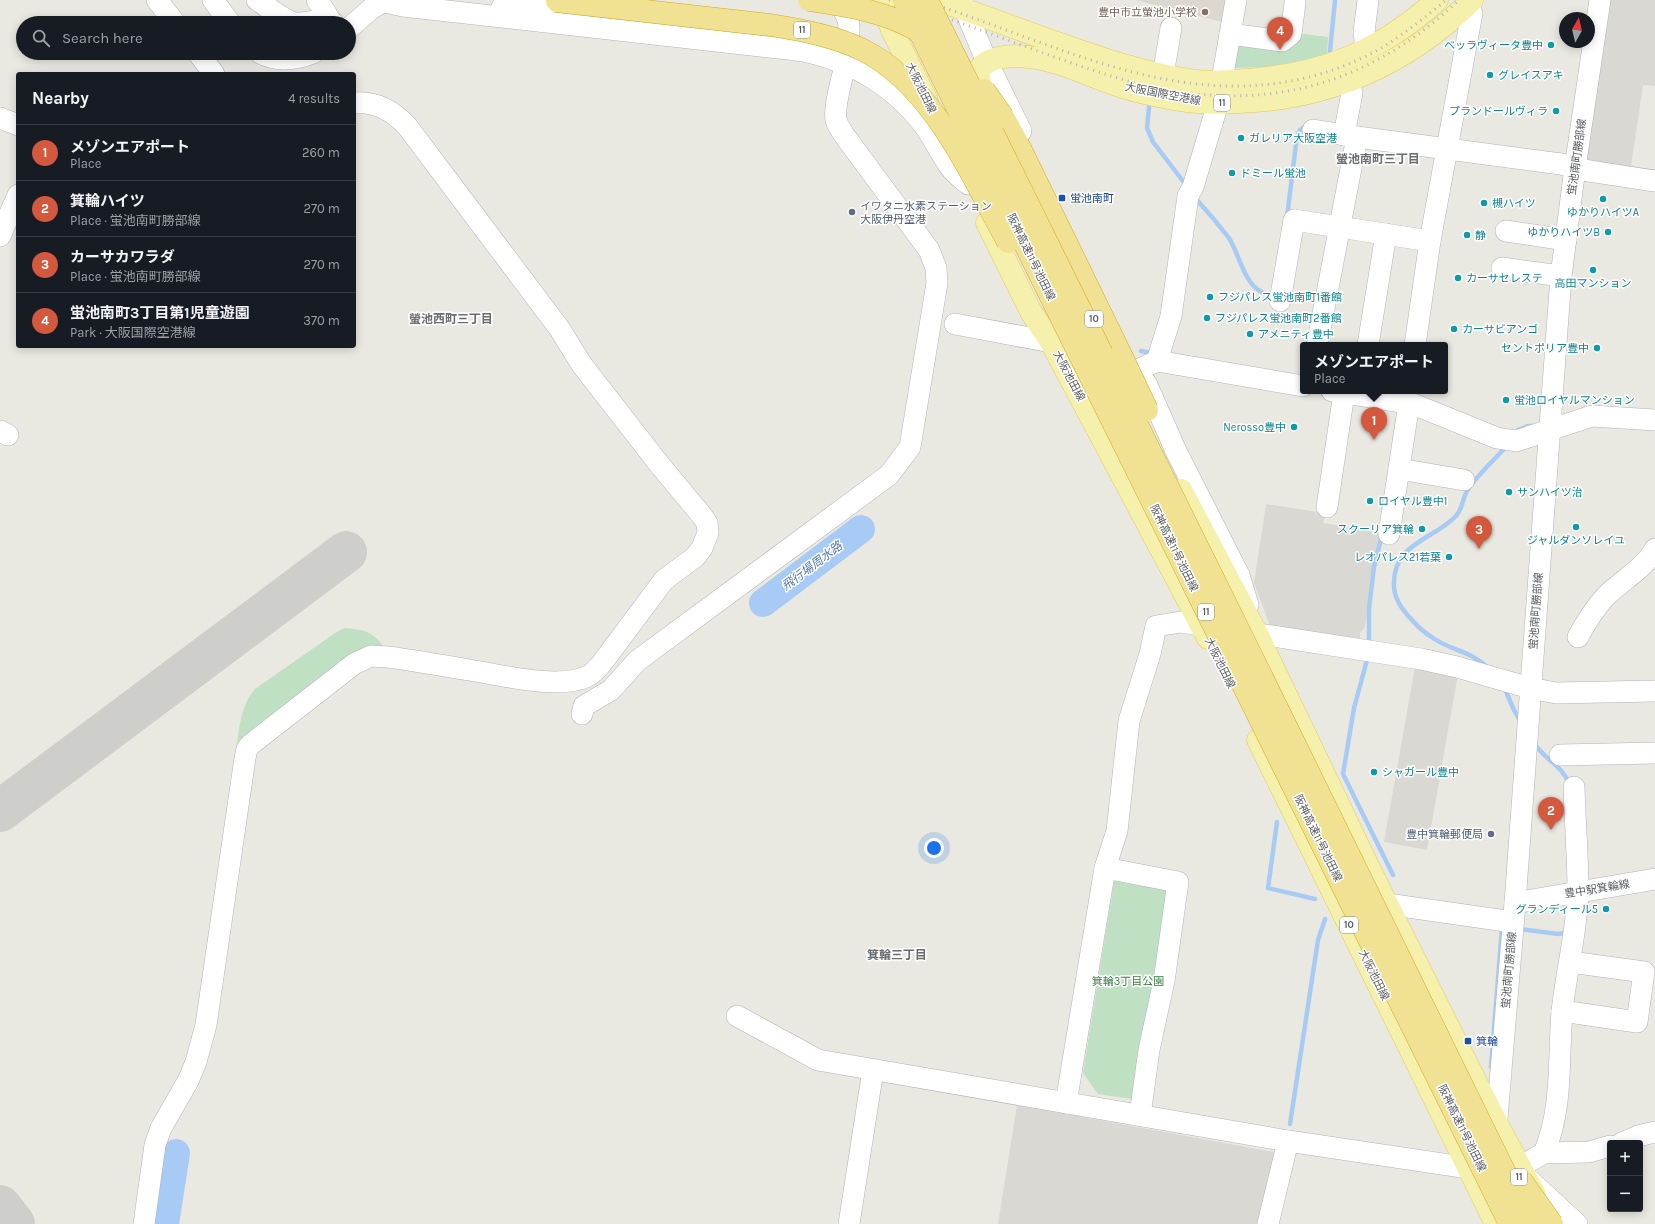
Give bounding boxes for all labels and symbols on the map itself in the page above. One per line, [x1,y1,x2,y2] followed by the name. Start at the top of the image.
[1098,6,1197,19] place label: 豊中市立螢池小学校
[1200,7,1210,17] marker: 豊中市立螢池小学校
[1559,12,1595,48] north arrow
[1267,17,1293,50] pin: 4
[794,22,810,38] road number: 11
[1444,39,1543,52] place label: ベッラヴィータ豊中
[1546,40,1556,50] marker: ベッラヴィータ豊中
[903,60,939,116] street label: 大阪池田線
[1498,69,1564,82] place label: グレイスアキ
[1485,70,1495,80] marker: グレイスアキ
[1124,80,1202,108] street label: 大阪国際空港線
[1214,95,1230,111] road number: 11
[1449,105,1548,118] place label: プランドールヴィラ
[1551,106,1561,116] marker: プランドールヴィラ
[1565,118,1589,196] street label: 蛍池南町勝部線
[1249,132,1337,145] place label: ガレリア大阪空港
[1236,133,1246,143] marker: ガレリア大阪空港
[1336,152,1420,166] district label: 螢池南町三丁目
[1240,167,1306,180] place label: ドミール蛍池
[1227,168,1237,178] marker: ドミール蛍池
[1070,192,1114,205] place label: 蛍池南町
[1057,193,1067,203] marker: 蛍池南町
[1598,194,1608,204] marker: ゆかりハイツA
[1492,197,1536,210] place label: 槻ハイツ
[1479,198,1489,208] marker: 槻ハイツ
[860,200,992,226] place label: イワタニ水素ステーション 大阪伊丹空港
[1567,206,1640,219] place label: ゆかりハイツA
[847,207,857,217] marker: イワタニ水素ステーション 大阪伊丹空港
[1004,211,1058,303] street label: 阪神高速11号池田線
[1527,226,1600,239] place label: ゆかりハイツB
[1603,227,1613,237] marker: ゆかりハイツB
[1475,229,1486,242] place label: 静
[1462,230,1472,240] marker: 静
[1588,265,1598,275] marker: 高田マンション
[1466,272,1543,285] place label: カーサセレステ
[1453,273,1463,283] marker: カーサセレステ
[1555,277,1632,290] place label: 高田マンション
[1218,291,1342,304] place label: フジパレス蛍池南町1番館
[1205,292,1215,302] marker: フジパレス蛍池南町1番館
[1085,311,1103,327] road number: 10
[409,312,493,326] district label: 螢池西町三丁目
[1215,312,1342,325] place label: フジパレス蛍池南町2番館
[1202,313,1212,323] marker: フジパレス蛍池南町2番館
[1462,323,1538,336] place label: カーサビアンゴ
[1449,324,1459,334] marker: カーサビアンゴ
[1258,328,1334,341] place label: アメニティ豊中
[1245,329,1255,339] marker: アメニティ豊中
[1501,342,1589,355] place label: セントポリア豊中
[1592,343,1602,353] marker: セントポリア豊中
[1050,349,1088,403] street label: 大阪池田線
[1514,394,1635,407] place label: 蛍池ロイヤルマンション
[1501,395,1511,405] marker: 蛍池ロイヤルマンション
[1361,407,1387,440] pin: 1
[1223,421,1286,434] place label: Nerosso豊中
[1289,422,1299,432] marker: Nerosso豊中
[1517,486,1583,499] place label: サンハイツ治
[1504,487,1514,497] marker: サンハイツ治
[1378,495,1447,508] place label: ロイヤル豊中1
[1365,496,1375,506] marker: ロイヤル豊中1
[1147,502,1201,594] street label: 阪神高速11号池田線
[1466,516,1492,549] pin: 3
[1571,522,1581,532] marker: ジャルダンソレイユ
[1337,523,1414,536] place label: スクーリア箕輪
[1417,524,1427,534] marker: スクーリア箕輪
[1527,534,1625,547] place label: ジャルダンソレイユ
[779,538,846,593] water label: 飛行場周水路
[1354,551,1441,564] place label: レオパレス21若葉
[1444,552,1454,562] marker: レオパレス21若葉
[1527,572,1545,650] street label: 蛍池南町勝部線
[1198,604,1214,620] road number: 11
[1202,635,1238,691] street label: 大阪池田線
[1382,766,1459,779] place label: シャガール豊中
[1369,767,1379,777] marker: シャガール豊中
[1291,792,1345,884] street label: 阪神高速11号池田線
[1538,797,1564,830] pin: 2
[1406,828,1483,841] place label: 豊中箕輪郵便局
[1486,829,1496,839] marker: 豊中箕輪郵便局
[924,838,944,858] your location
[1563,877,1631,901] street label: 豊中駅箕輪線
[1516,903,1598,916] place label: グランディール5
[1601,904,1611,914] marker: グランディール5
[1340,917,1358,933] road number: 10
[1499,931,1519,1009] street label: 蛍池南町勝部線
[1356,947,1392,1003] street label: 大阪池田線
[867,948,927,962] district label: 箕輪三丁目
[1092,975,1164,988] park label: 箕輪3丁目公園
[1476,1035,1498,1048] place label: 箕輪
[1463,1036,1473,1046] marker: 箕輪
[1435,1082,1489,1174] street label: 阪神高速11号池田線
[1511,1169,1527,1185] road number: 11

